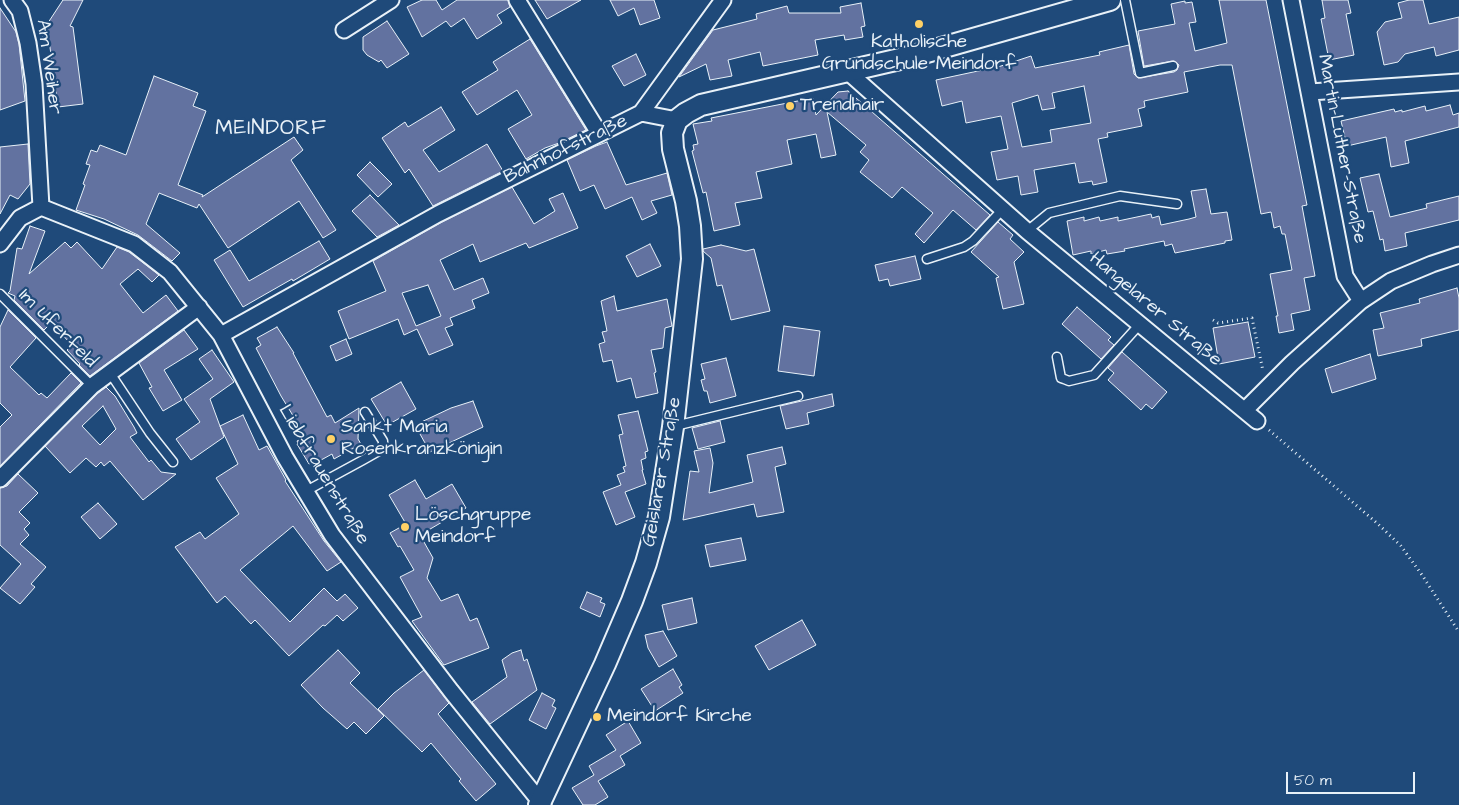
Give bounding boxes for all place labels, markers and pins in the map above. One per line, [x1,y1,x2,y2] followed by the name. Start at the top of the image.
[913,18,925,30] marker: Katholische Grundschule Meindorf
[822,32,1016,76] place label: Katholische Grundschule Meindorf
[800,95,884,117] place label: Trendhair
[784,100,796,112] marker: Trendhair
[341,417,502,461] place label: Sankt Maria Rosenkranzkönigin
[325,433,337,445] marker: Sankt Maria Rosenkranzkönigin
[415,505,531,549] place label: Löschgruppe Meindorf
[399,521,411,533] marker: Löschgruppe Meindorf
[607,706,752,728] place label: Meindorf Kirche
[591,711,603,723] marker: Meindorf Kirche

